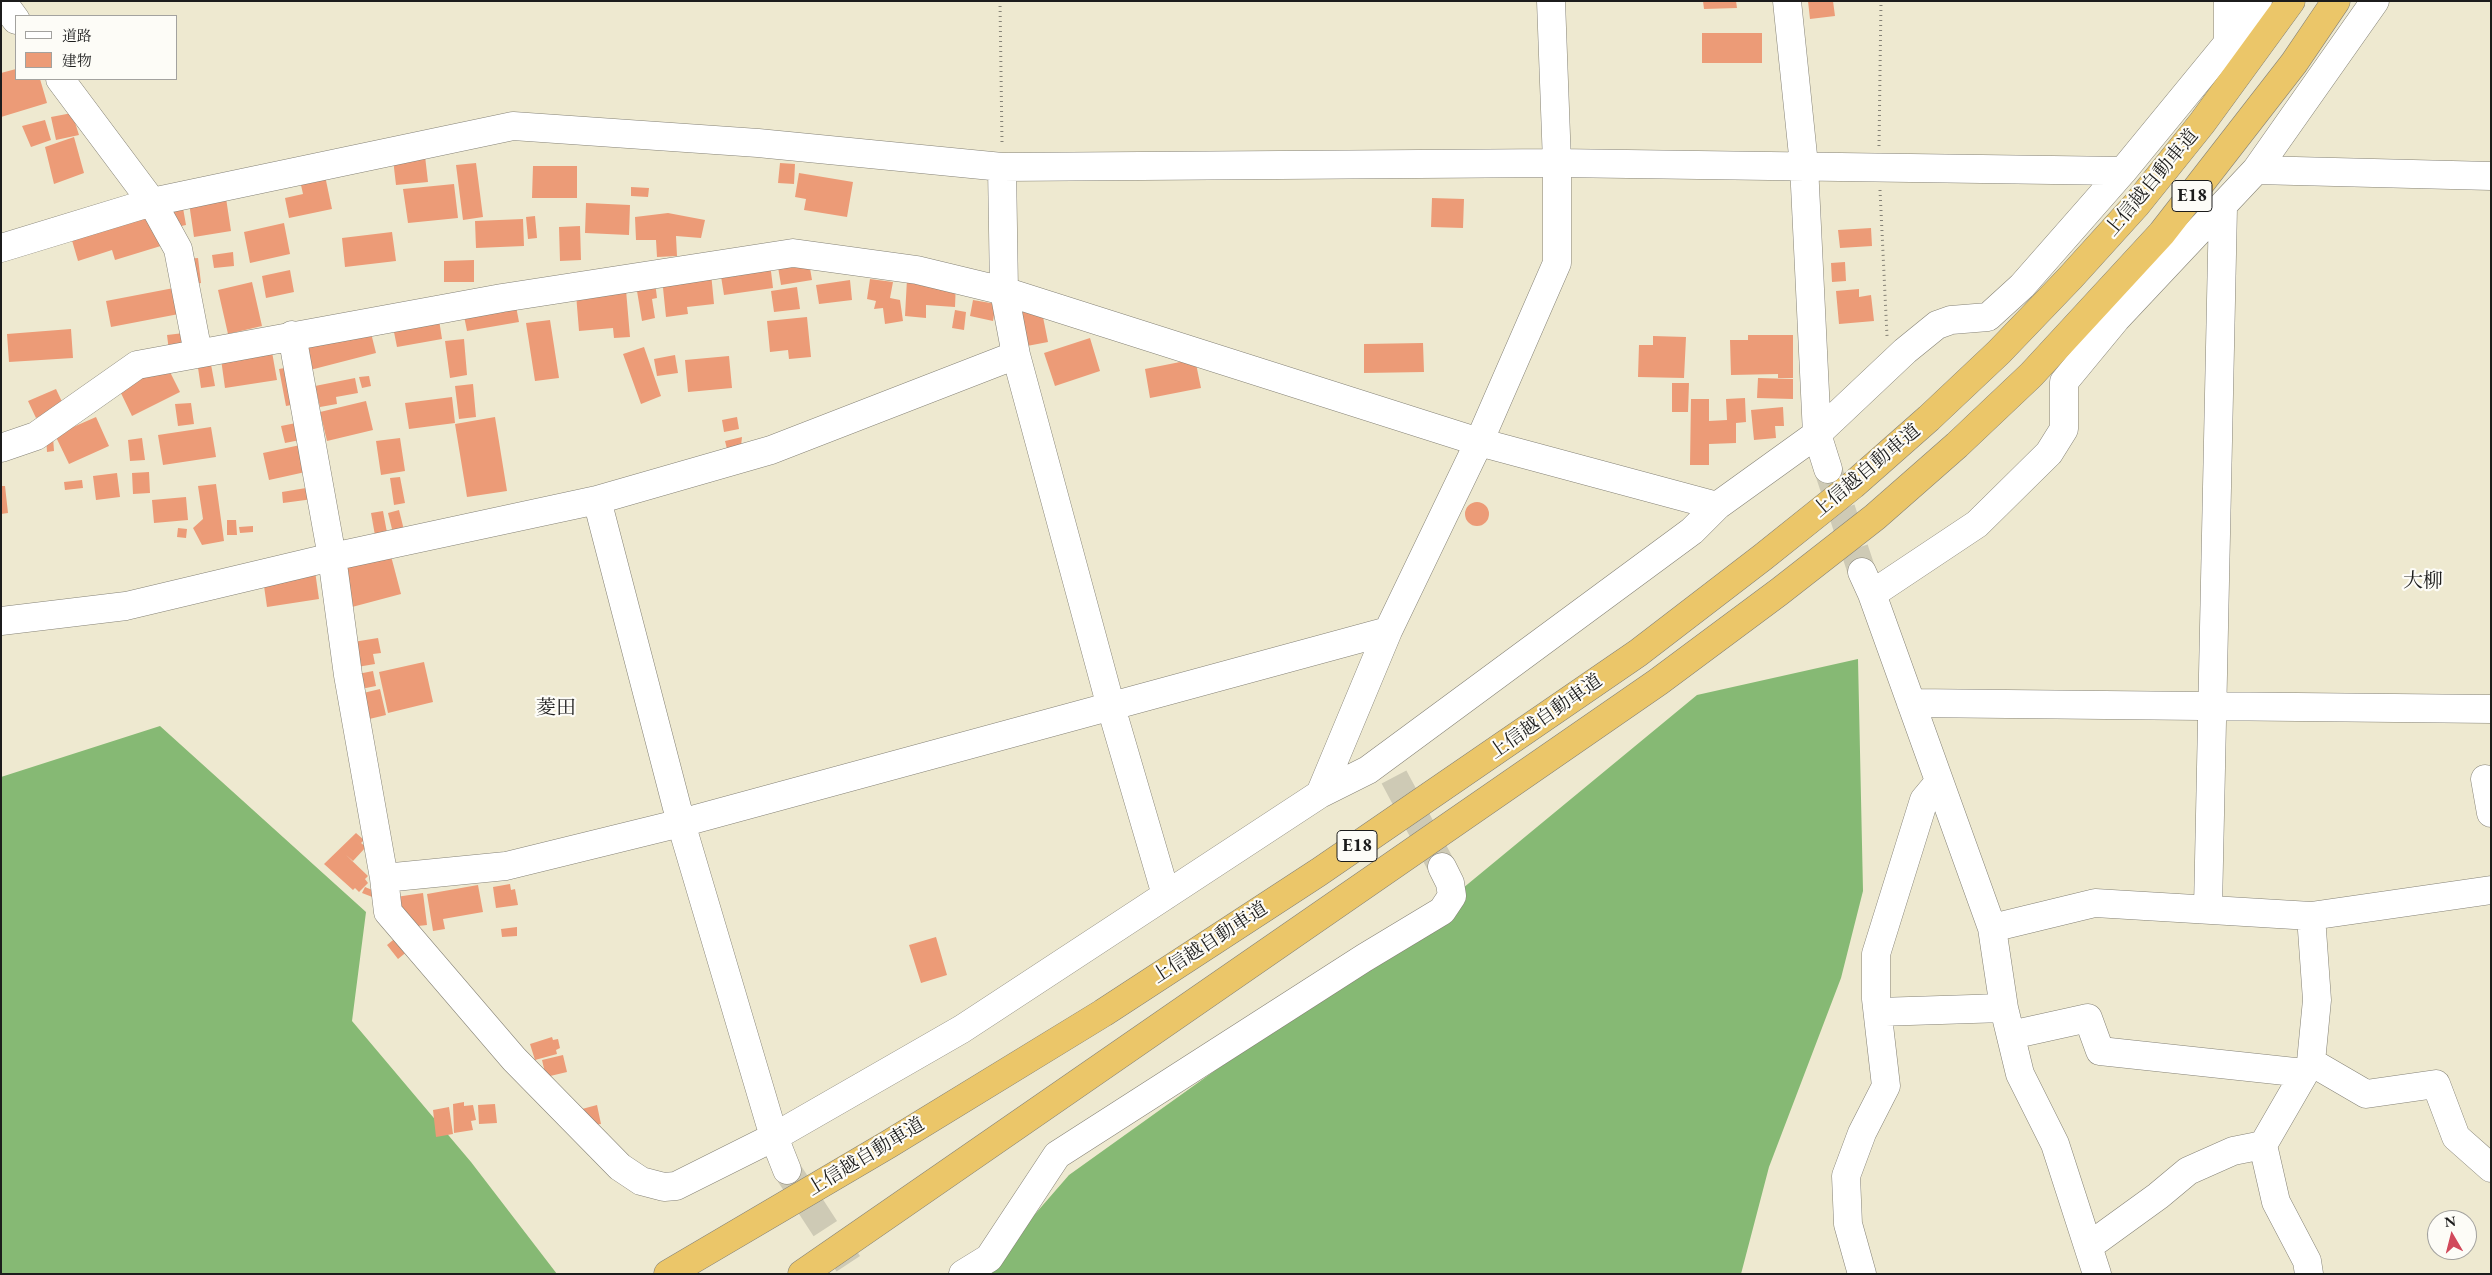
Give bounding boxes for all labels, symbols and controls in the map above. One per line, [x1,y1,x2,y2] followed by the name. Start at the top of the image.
[15,15,178,80] legend
[62,26,92,45] text: 道路
[62,51,92,70] text: 建物
[2101,125,2203,241] street label: 上信越自動車道
[2172,180,2212,212] road number: E18
[1809,420,1925,522] street label: 上信越自動車道
[2403,570,2443,594] district label: 大柳
[1485,670,1607,764] street label: 上信越自動車道
[536,697,576,721] district label: 菱田
[1337,830,1377,861] road number: E18
[1148,897,1272,989] street label: 上信越自動車道
[803,1113,929,1201] street label: 上信越自動車道
[2427,1210,2477,1260] north arrow
[2443,1211,2457,1231] text: N

